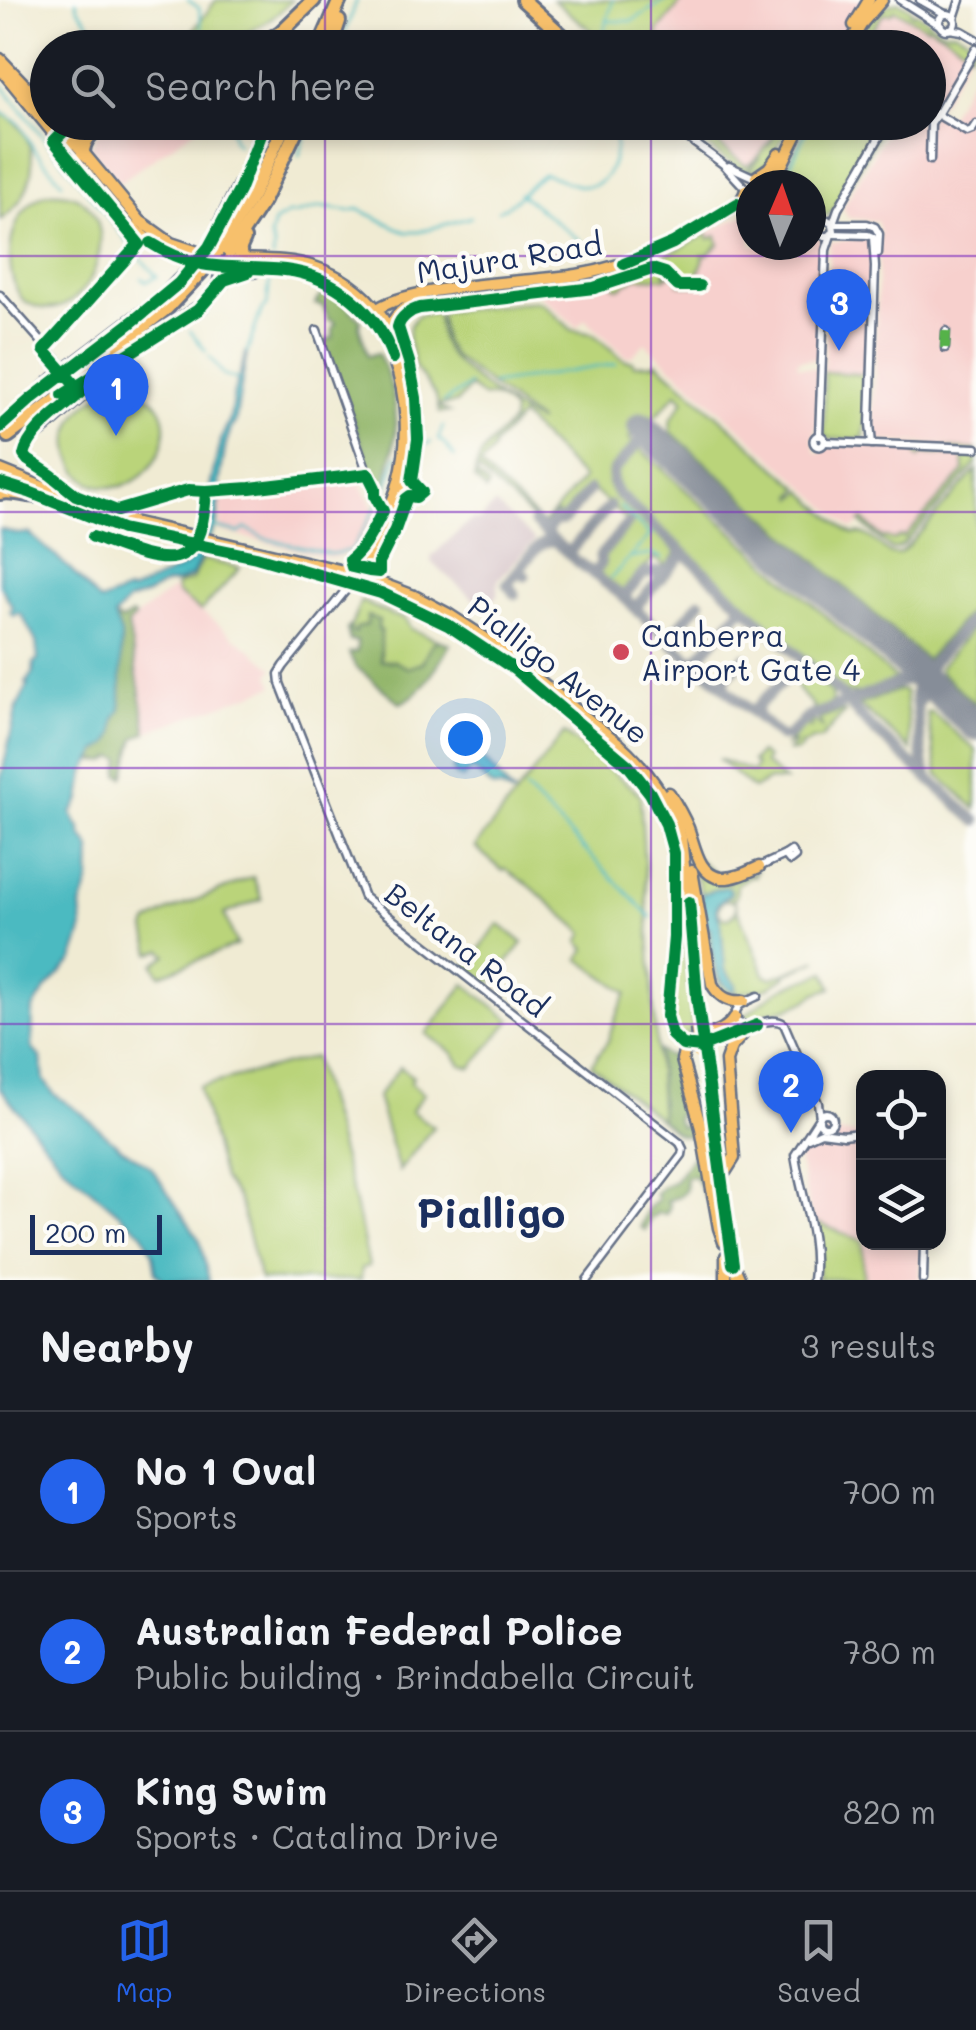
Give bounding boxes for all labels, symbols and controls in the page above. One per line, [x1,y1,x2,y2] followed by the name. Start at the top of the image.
[30,30,946,140] search box
[65,58,120,113] icon: search
[145,60,376,110] text: Search here
[736,170,826,260] north arrow
[413,223,605,291] street label: Majura Road
[806,268,872,351] pin: 3
[84,354,148,436] pin: 1
[460,586,658,752] street label: Pialligo Avenue
[641,615,860,689] place label: Canberra Airport Gate 4
[610,641,632,663] marker: Canberra Airport Gate 4
[440,713,491,764] your location
[377,873,557,1025] street label: Beltana Road
[758,1050,824,1133] pin: 2
[856,1070,946,1250] map controls
[856,1070,946,1160] button: locate
[856,1160,946,1250] button: layers
[417,1186,565,1238] district label: Pialligo
[30,1210,162,1254] scale bar
[45,1214,126,1250] text: 200 m
[40,1318,194,1373] text: Nearby
[800,1324,936,1366] text: 3 results
[135,1445,316,1495] text: No 1 Oval
[65,1470,80,1512] text: 1
[843,1470,936,1512] text: 700 m
[135,1495,237,1537] text: Sports
[135,1605,623,1655] text: Australian Federal Police
[64,1630,81,1672] text: 2
[843,1630,936,1672] text: 780 m
[135,1655,695,1697] text: Public building · Brindabella Circuit
[135,1765,327,1815] text: King Swim
[63,1790,82,1832] text: 3
[843,1790,936,1832] text: 820 m
[135,1815,499,1857] text: Sports · Catalina Drive
[116,1913,173,2009] tab: Map
[404,1913,546,2009] tab: Directions
[777,1913,860,2009] tab: Saved

